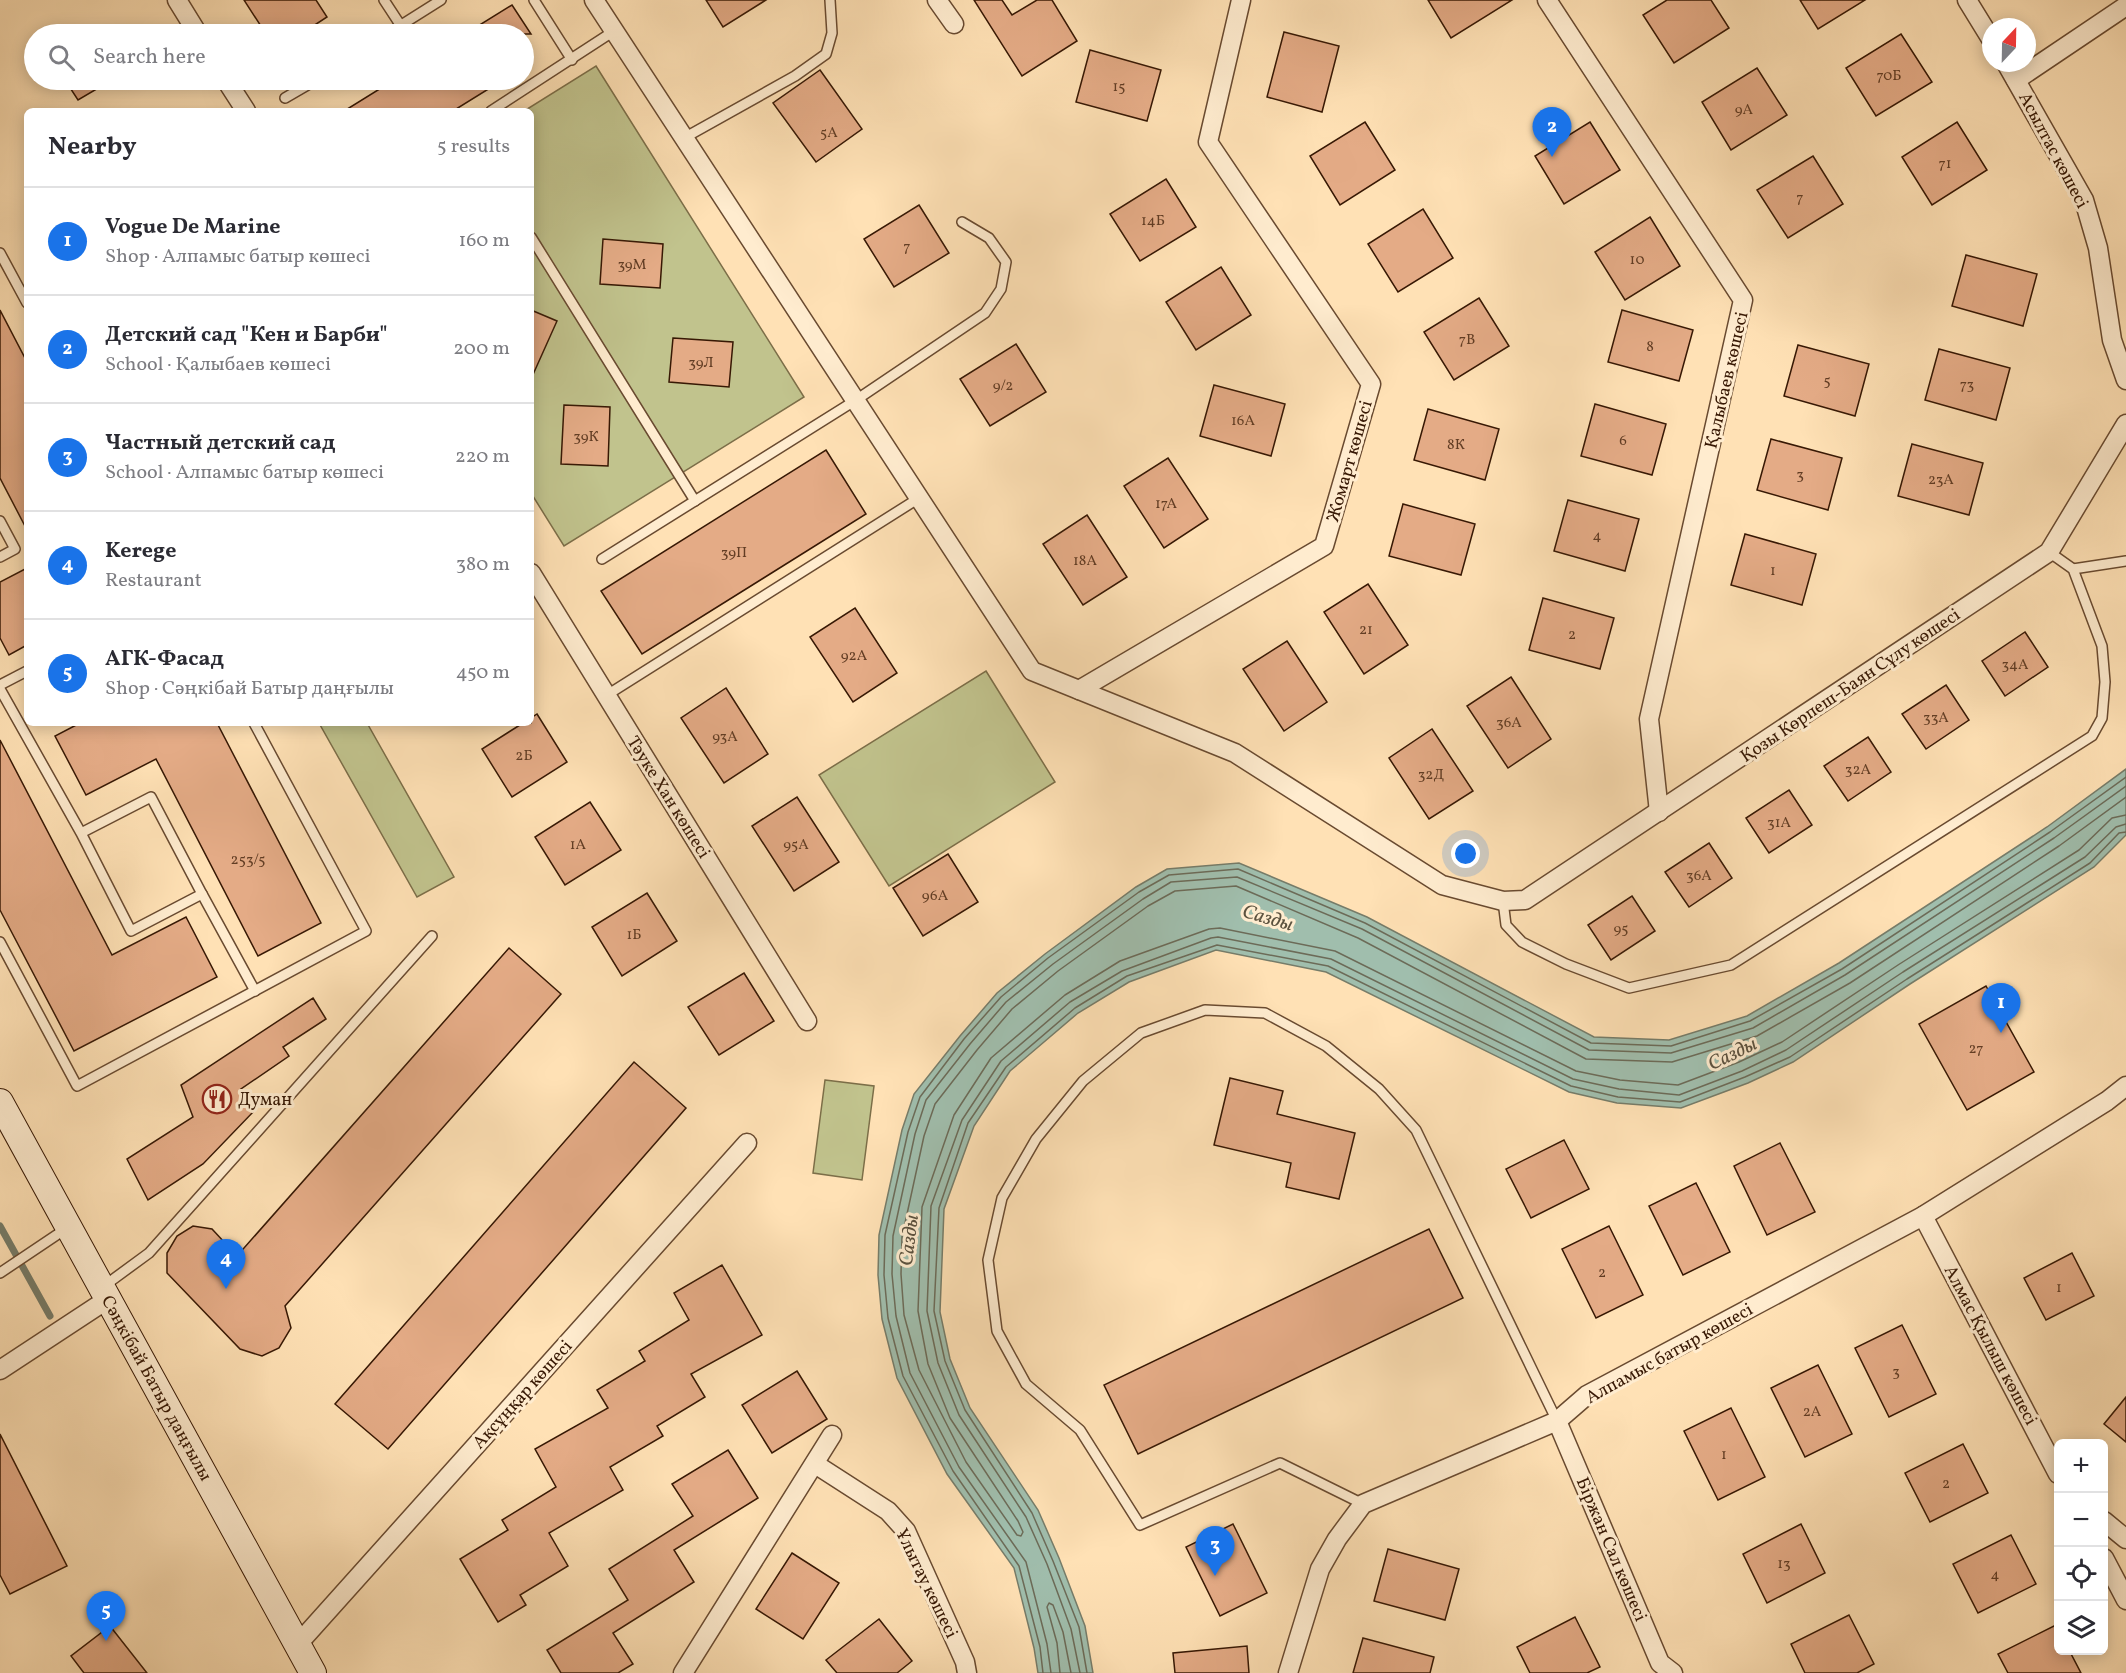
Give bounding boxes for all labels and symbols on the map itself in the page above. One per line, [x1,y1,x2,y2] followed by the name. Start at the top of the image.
[1982,18,2036,72] north arrow
[1877,66,1901,87] house number: 70Б
[1112,77,1126,98] house number: 15
[2012,88,2094,213] street label: Асылтас көшесі
[1735,100,1754,121] house number: 9А
[1532,108,1572,157] pin: 2
[820,123,838,144] house number: 5А
[1938,154,1952,175] house number: 71
[1796,188,1804,209] house number: 7
[1141,211,1165,232] house number: 14Б
[903,237,911,258] house number: 7
[1630,250,1644,271] house number: 10
[617,255,647,276] house number: 39М
[1700,309,1755,451] street label: Қалыбаев көшесі
[1459,330,1475,351] house number: 7В
[1646,337,1654,358] house number: 8
[688,353,714,374] house number: 39Л
[1823,371,1831,392] house number: 5
[1960,375,1974,396] house number: 73
[993,376,1013,397] house number: 9/2
[1321,398,1380,525] street label: Жомарт көшесі
[1231,411,1255,432] house number: 16А
[573,427,599,448] house number: 39К
[1619,431,1627,452] house number: 6
[1447,435,1465,456] house number: 8К
[1796,465,1804,486] house number: 3
[1928,470,1954,491] house number: 23А
[1155,494,1178,515] house number: 17А
[1593,526,1602,547] house number: 4
[721,543,747,564] house number: 39П
[1073,551,1097,572] house number: 18А
[1770,561,1776,582] house number: 1
[1736,603,1966,769] street label: Қозы Көрпеш-Баян Сұлу көшесі
[1359,620,1373,641] house number: 21
[1568,625,1576,646] house number: 2
[841,646,868,667] house number: 92А
[2001,655,2029,676] house number: 34А
[1923,708,1949,729] house number: 33А
[1496,713,1522,734] house number: 36А
[712,727,738,748] house number: 93А
[620,732,715,864] street label: Тәуке Хан көшесі
[515,746,533,767] house number: 2Б
[1845,760,1872,781] house number: 32А
[1418,765,1444,786] house number: 32Д
[1767,813,1791,834] house number: 31А
[570,835,587,856] house number: 1А
[783,835,809,856] house number: 95А
[1451,839,1480,868] your location
[231,850,265,871] house number: 253/5
[1686,866,1712,887] house number: 36А
[922,886,949,907] house number: 96А
[1239,898,1296,940] water label: Сазды
[1614,919,1628,940] house number: 95
[626,925,642,946] house number: 1Б
[1982,984,2020,1033] pin: 1
[1704,1031,1762,1079] water label: Сазды
[1969,1039,1983,1060] house number: 27
[201,1083,233,1115] restaurant icon: Думан
[238,1088,292,1113] place label: Думан
[893,1213,927,1268] water label: Сазды
[206,1240,246,1289] pin: 4
[1937,1261,2043,1430] street label: Алмас Қылыш көшесі
[1598,1263,1606,1284] house number: 2
[2056,1278,2062,1299] house number: 1
[94,1291,217,1486] street label: Сәңкібай Батыр даңғылы
[1582,1298,1758,1411] street label: Алпамыс батыр көшесі
[467,1335,579,1455] street label: Ақсұңқар көшесі
[1892,1362,1900,1383] house number: 3
[1803,1402,1822,1423] house number: 2А
[1721,1445,1727,1466] house number: 1
[1569,1474,1652,1625] street label: Біржан Сал көшесі
[1942,1474,1950,1495] house number: 2
[888,1524,963,1643] street label: Ұлытау көшесі
[1196,1526,1234,1576] pin: 3
[1777,1554,1791,1575] house number: 13
[1991,1565,2000,1586] house number: 4
[86,1592,126,1641] pin: 5

